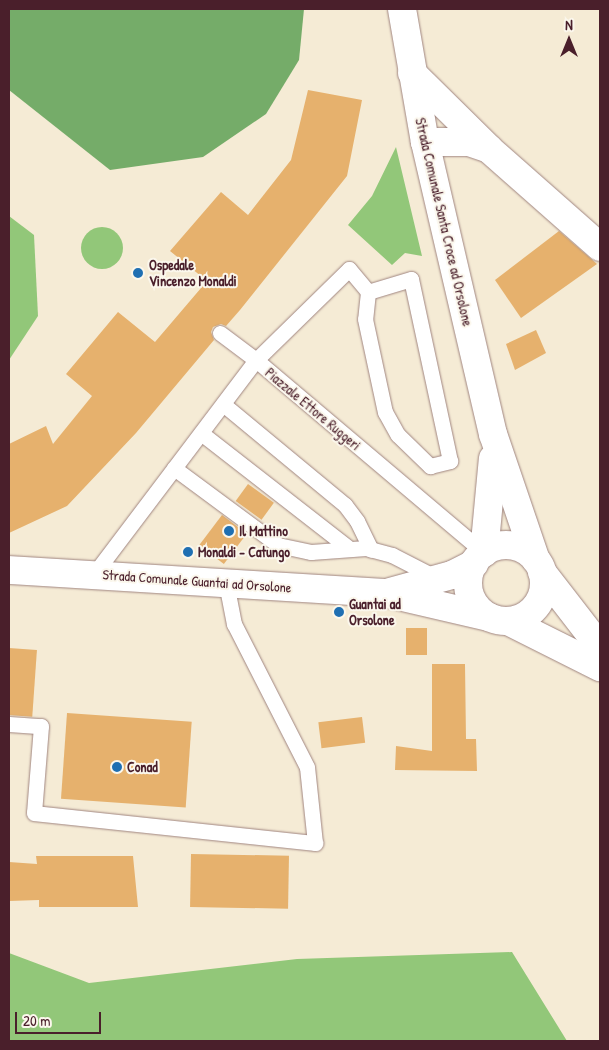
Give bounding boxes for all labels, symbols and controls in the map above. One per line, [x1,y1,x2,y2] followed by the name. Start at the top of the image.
[544,15,594,65] north arrow
[565,15,573,34] text: N
[412,116,476,328] street label: Strada Comunale Santa Croce ad Orsolone
[149,257,237,290] place label: Ospedale Vincenzo Monaldi
[131,266,145,280] marker: Ospedale Vincenzo Monaldi
[262,364,364,454] street label: Piazzale Ettore Ruggeri
[239,523,288,539] place label: Il Mattino
[223,525,235,537] marker: Il Mattino
[198,544,290,560] place label: Monaldi - Catungo
[182,546,194,558] marker: Monaldi - Catungo
[102,566,292,596] street label: Strada Comunale Guantai ad Orsolone
[349,596,401,628] place label: Guantai ad Orsolone
[333,606,345,618] marker: Guantai ad Orsolone
[127,759,158,775] place label: Conad
[111,761,123,773] marker: Conad
[18,1002,104,1034] scale bar
[23,1010,50,1031] text: 20 m

